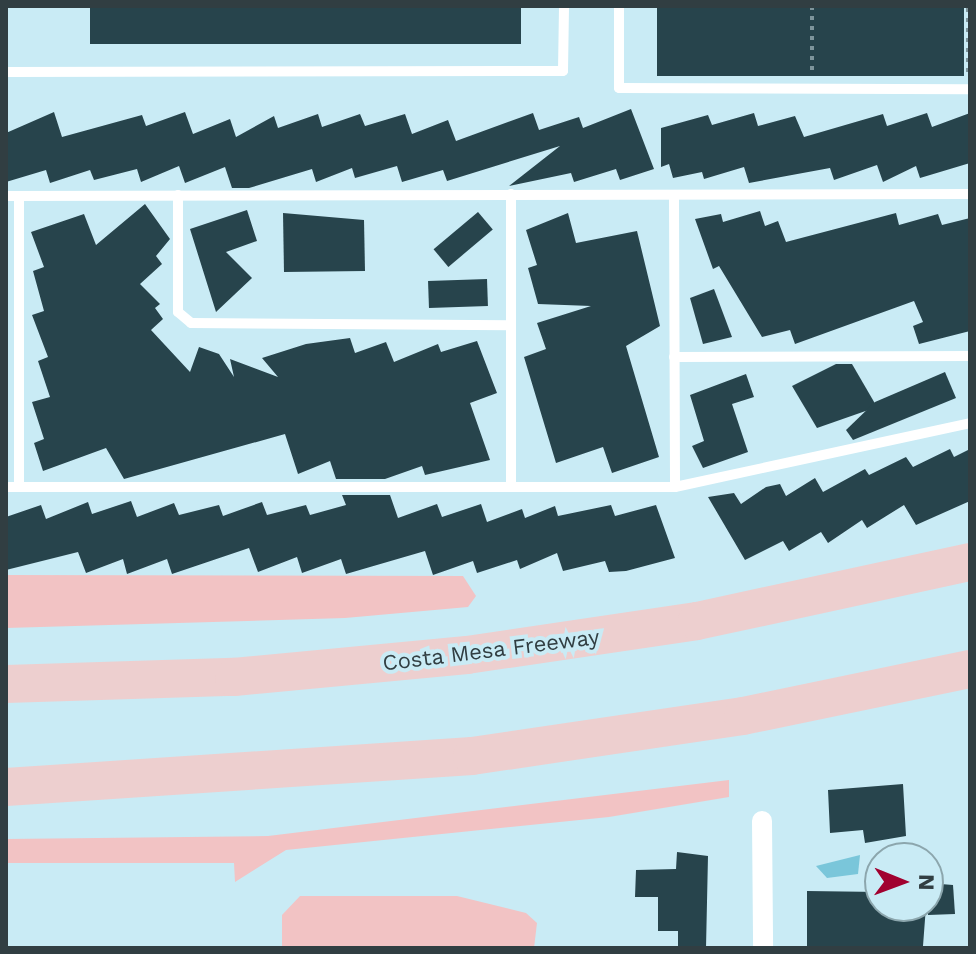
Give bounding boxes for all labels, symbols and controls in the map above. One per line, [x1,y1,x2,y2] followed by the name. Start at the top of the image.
[380,624,602,676] street label: Costa Mesa Freeway
[864,842,944,922] north arrow
[914,874,939,891] text: N

